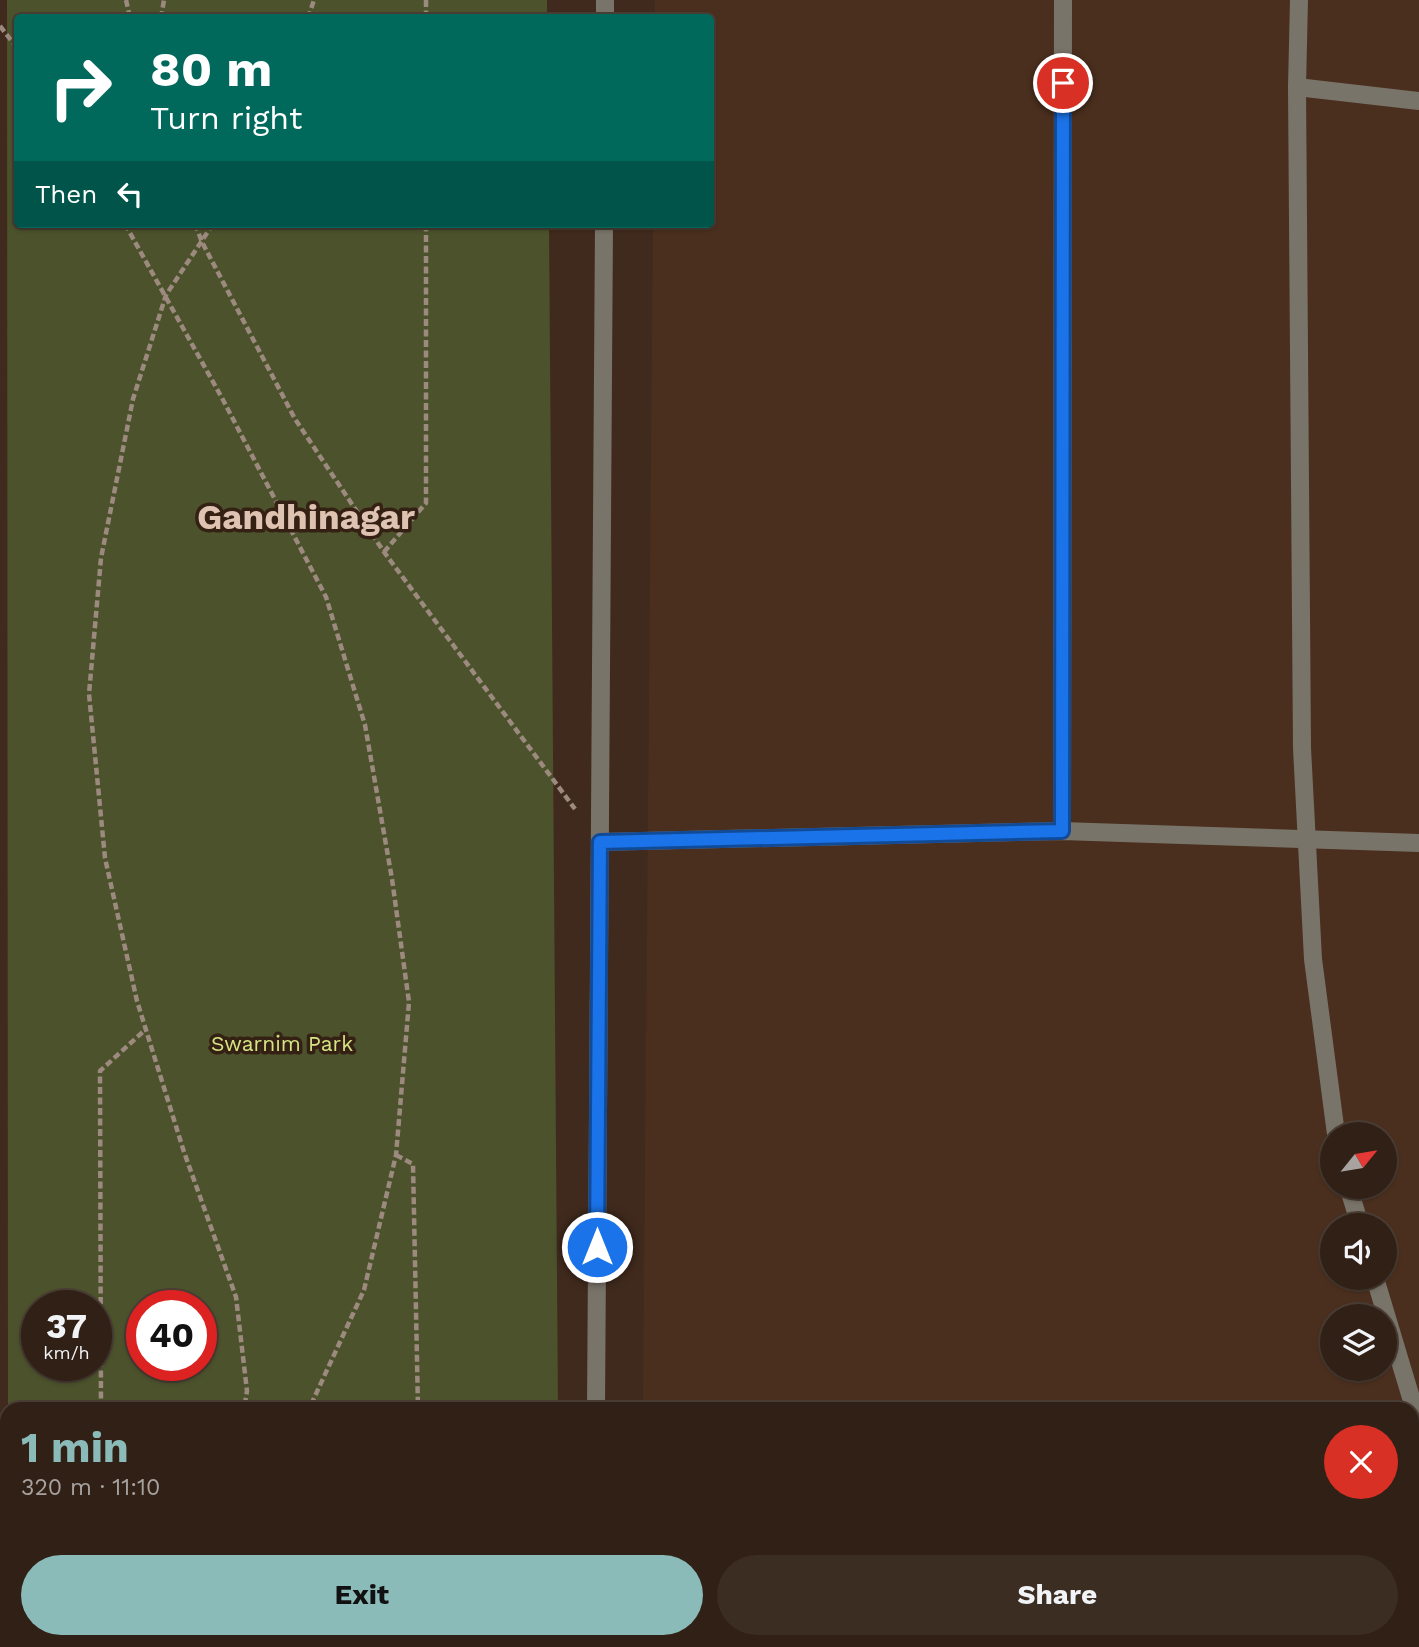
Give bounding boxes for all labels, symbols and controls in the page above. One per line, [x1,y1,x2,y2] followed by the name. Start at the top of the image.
[150,40,272,98] text: 80 m
[35,42,126,133] icon: right
[1033,53,1093,113] pin
[1044,64,1082,102] icon: arrive
[150,99,302,137] text: Turn right
[111,175,149,213] icon: left
[35,179,97,209] text: Then
[197,496,415,538] district label: Gandhinagar
[211,1031,353,1056] park label: Swarnim Park
[1320,1122,1396,1199] north arrow
[1320,1122,1397,1381] map controls
[560,1210,634,1284] position arrow
[1320,1213,1397,1290] button: sound
[126,1290,217,1381] speed limit sign: 40
[1320,1304,1397,1381] button: layers
[46,1305,87,1347] text: 37
[43,1342,90,1363] text: km/h
[21,1423,129,1472] text: 1 min
[1324,1425,1398,1499] button: close
[21,1474,160,1501] text: 320 m · 11:10
[21,1555,703,1635] button: Exit
[717,1555,1398,1635] button: Share

